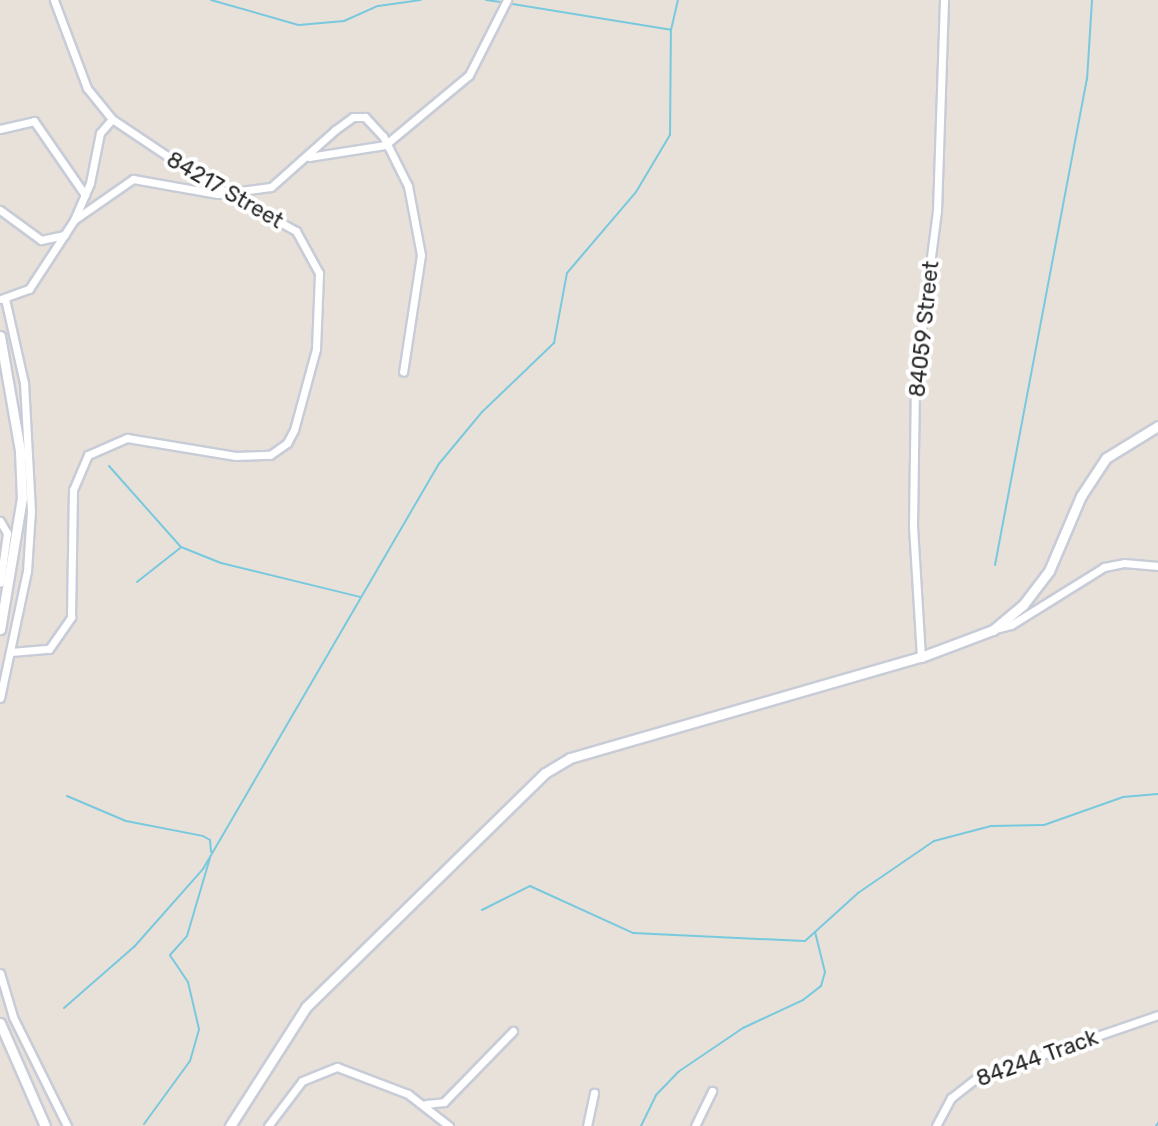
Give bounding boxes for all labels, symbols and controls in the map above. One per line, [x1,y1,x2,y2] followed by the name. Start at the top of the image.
[162,146,288,234] street label: 84217 Street
[904,260,944,398] street label: 84059 Street
[972,1024,1102,1092] street label: 84244 Track

